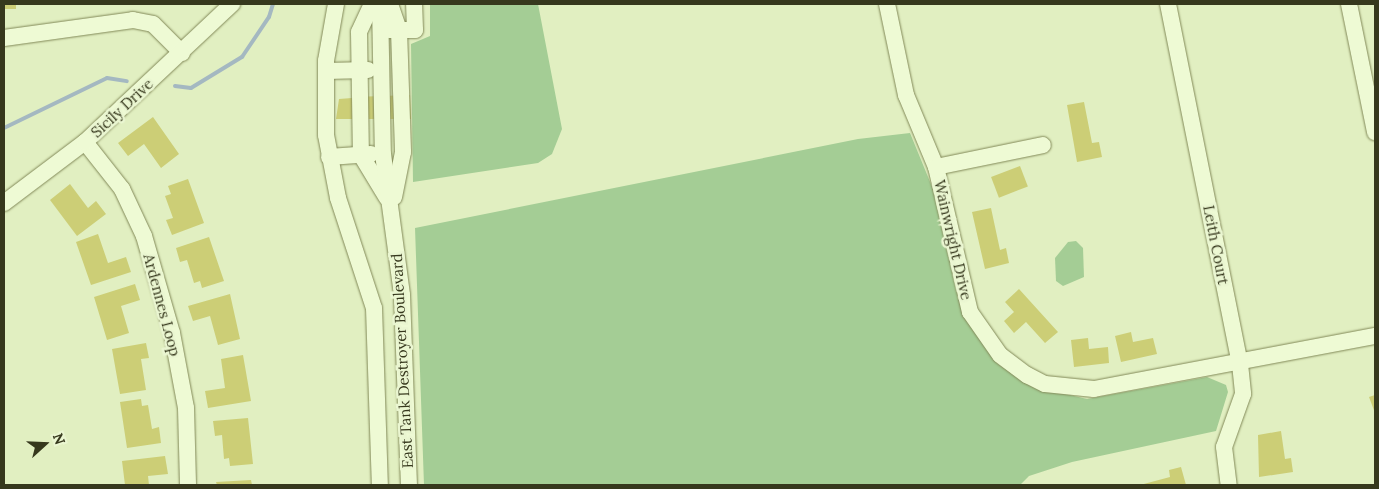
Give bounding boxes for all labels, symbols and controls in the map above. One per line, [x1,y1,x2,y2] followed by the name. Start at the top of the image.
[87,75,157,141] street label: Sicily Drive
[930,178,976,302] street label: Wainwright Drive
[1199,204,1233,286] street label: Leith Court
[140,252,184,358] street label: Ardennes Loop
[387,253,417,469] street label: East Tank Destroyer Boulevard
[20,419,70,469] north arrow
[49,431,69,447] text: N

